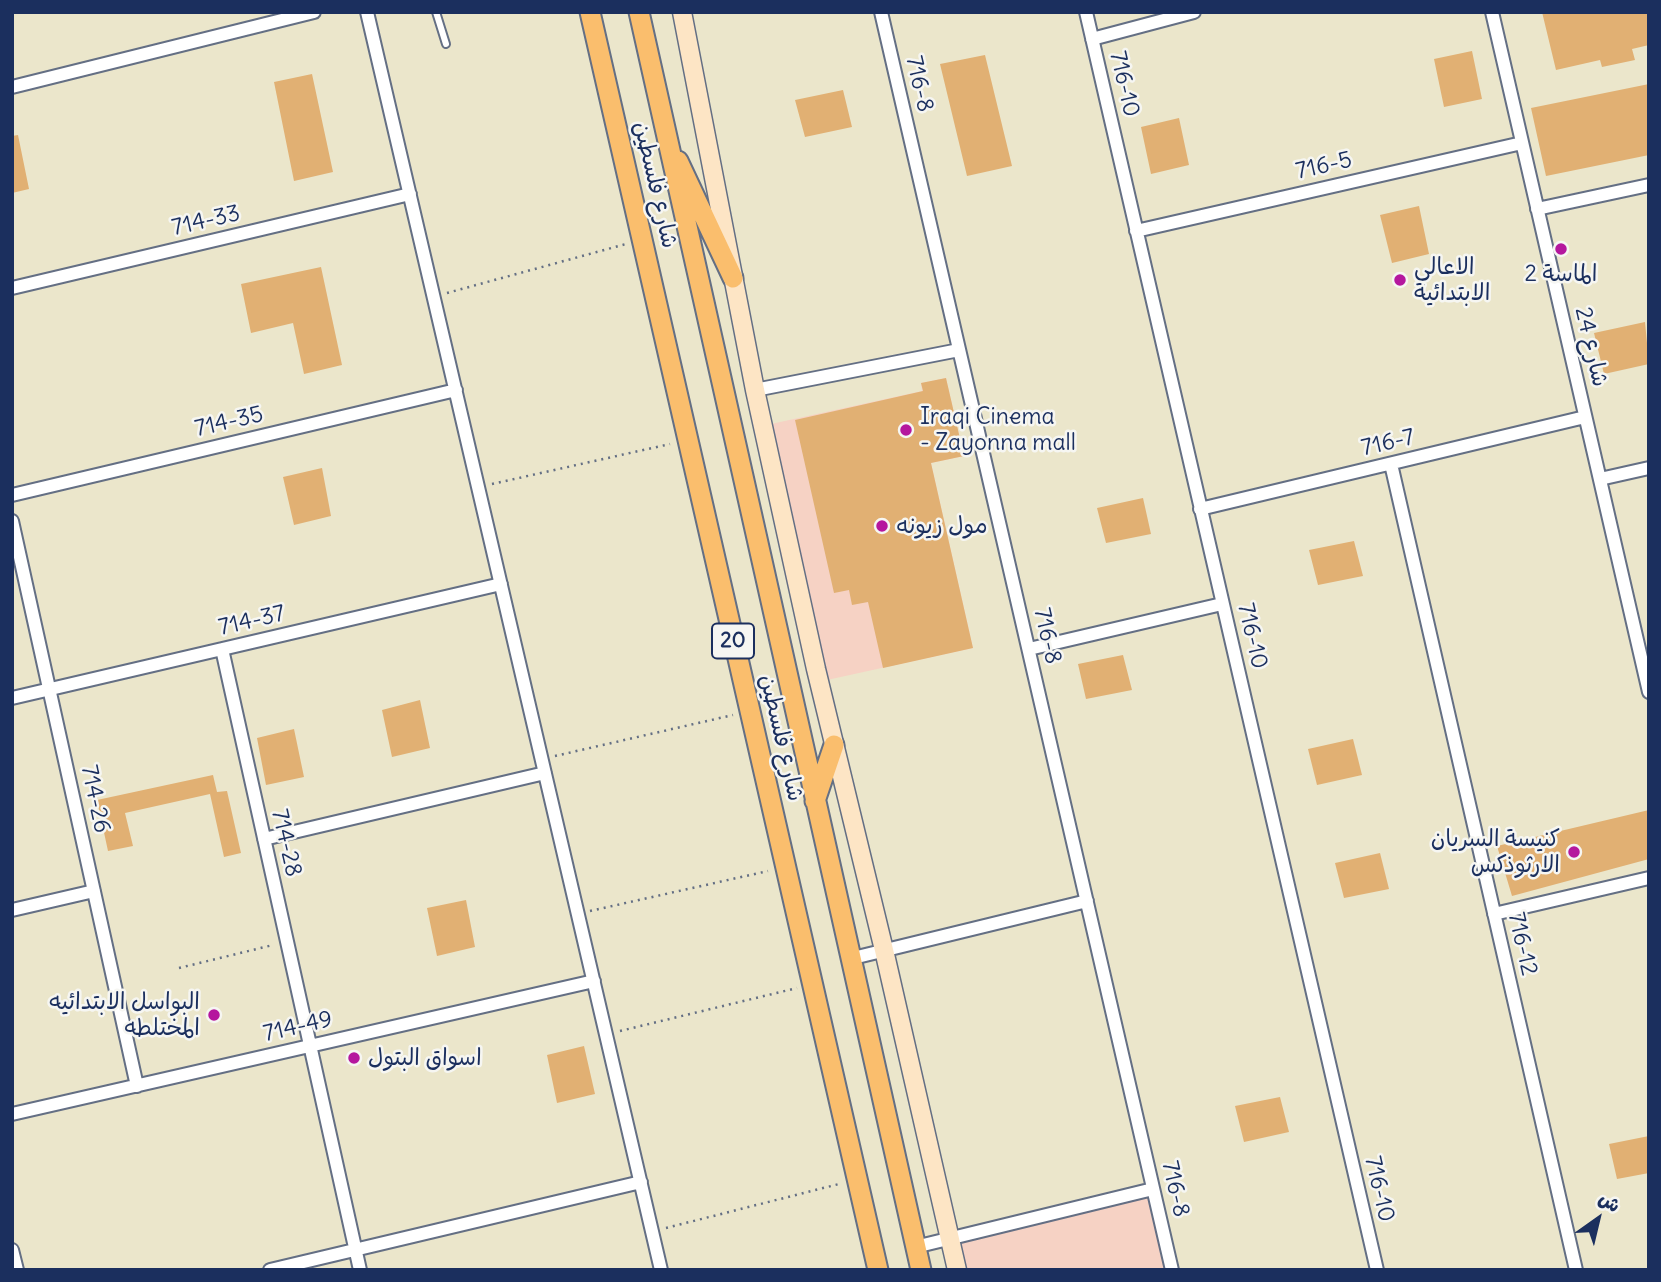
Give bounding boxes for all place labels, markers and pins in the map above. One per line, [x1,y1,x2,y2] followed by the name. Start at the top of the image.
[1553,241,1569,257] marker: الماسة 2
[1414,253,1490,307] place label: الاعالي الابتدائية
[1525,260,1597,288] place label: الماسة 2
[1392,272,1408,288] marker: الاعالي الابتدائية
[920,403,1076,457] place label: Iraqi Cinema - Zayonna mall
[898,422,914,438] marker: Iraqi Cinema - Zayonna mall
[896,512,988,540] place label: مول زيونه
[874,518,890,534] marker: مول زيونه
[1431,825,1560,879] place label: كنيسة السريان الارثوذكس
[1566,844,1582,860] marker: كنيسة السريان الارثوذكس
[49,988,200,1042] place label: البواسل الابتدائيه المختلطه
[206,1007,222,1023] marker: البواسل الابتدائيه المختلطه
[368,1044,482,1072] place label: اسواق البتول
[346,1050,362,1066] marker: اسواق البتول

